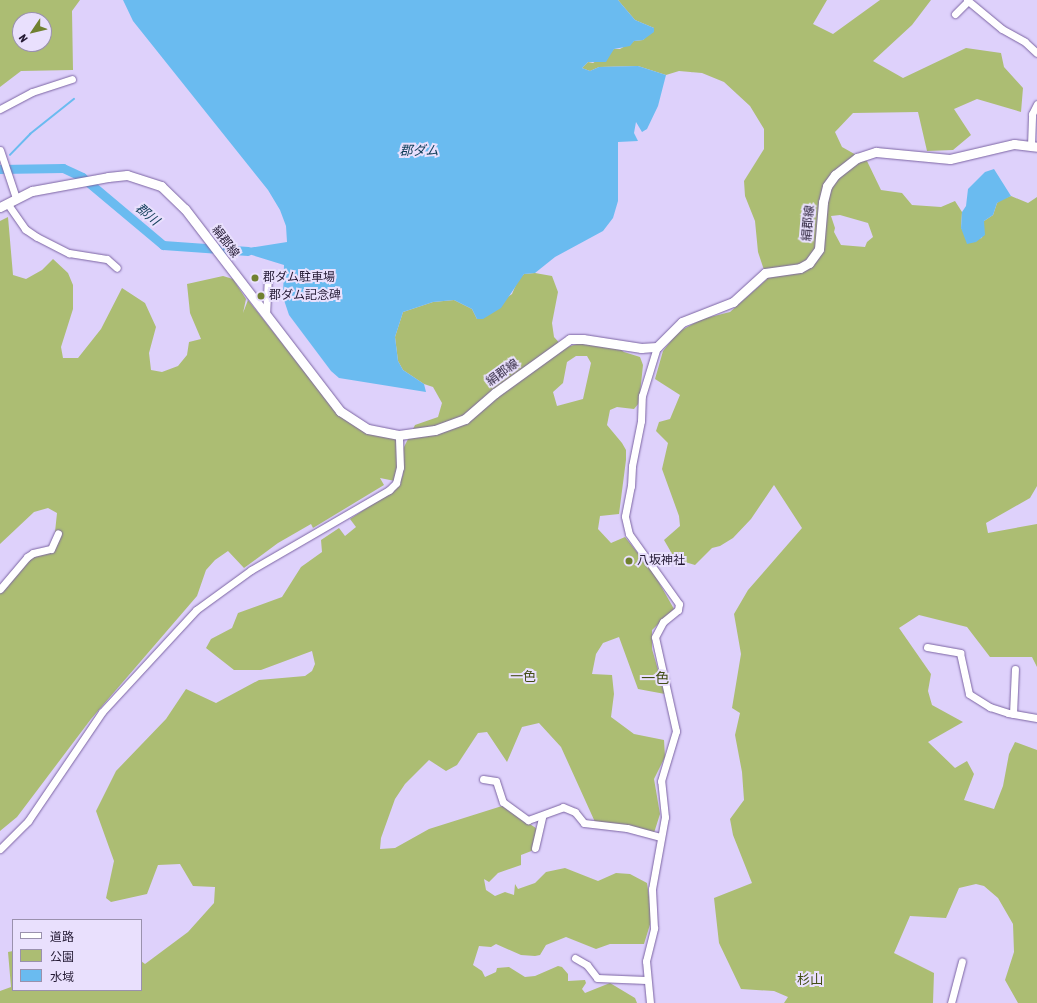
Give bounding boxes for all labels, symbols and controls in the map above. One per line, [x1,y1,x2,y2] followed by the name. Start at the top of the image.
[12,12,52,52] north arrow
[16,32,30,44] text: N
[400,143,438,159] water label: 郡ダム
[132,201,162,229] water label: 郡川
[800,204,818,242] street label: 絹郡線
[208,223,242,261] street label: 絹郡線
[263,271,335,285] place label: 郡ダム駐車場
[250,273,260,283] marker: 郡ダム駐車場
[269,289,341,303] place label: 郡ダム記念碑
[256,291,266,301] marker: 郡ダム記念碑
[484,357,522,389] street label: 絹郡線
[637,554,685,568] place label: 八坂神社
[624,556,634,566] marker: 八坂神社
[510,669,536,685] district label: 一色
[641,670,669,686] district label: 一色
[12,919,142,991] legend
[50,930,74,944] text: 道路
[50,950,74,964] text: 公園
[50,970,74,984] text: 水域
[797,972,823,988] district label: 杉山

